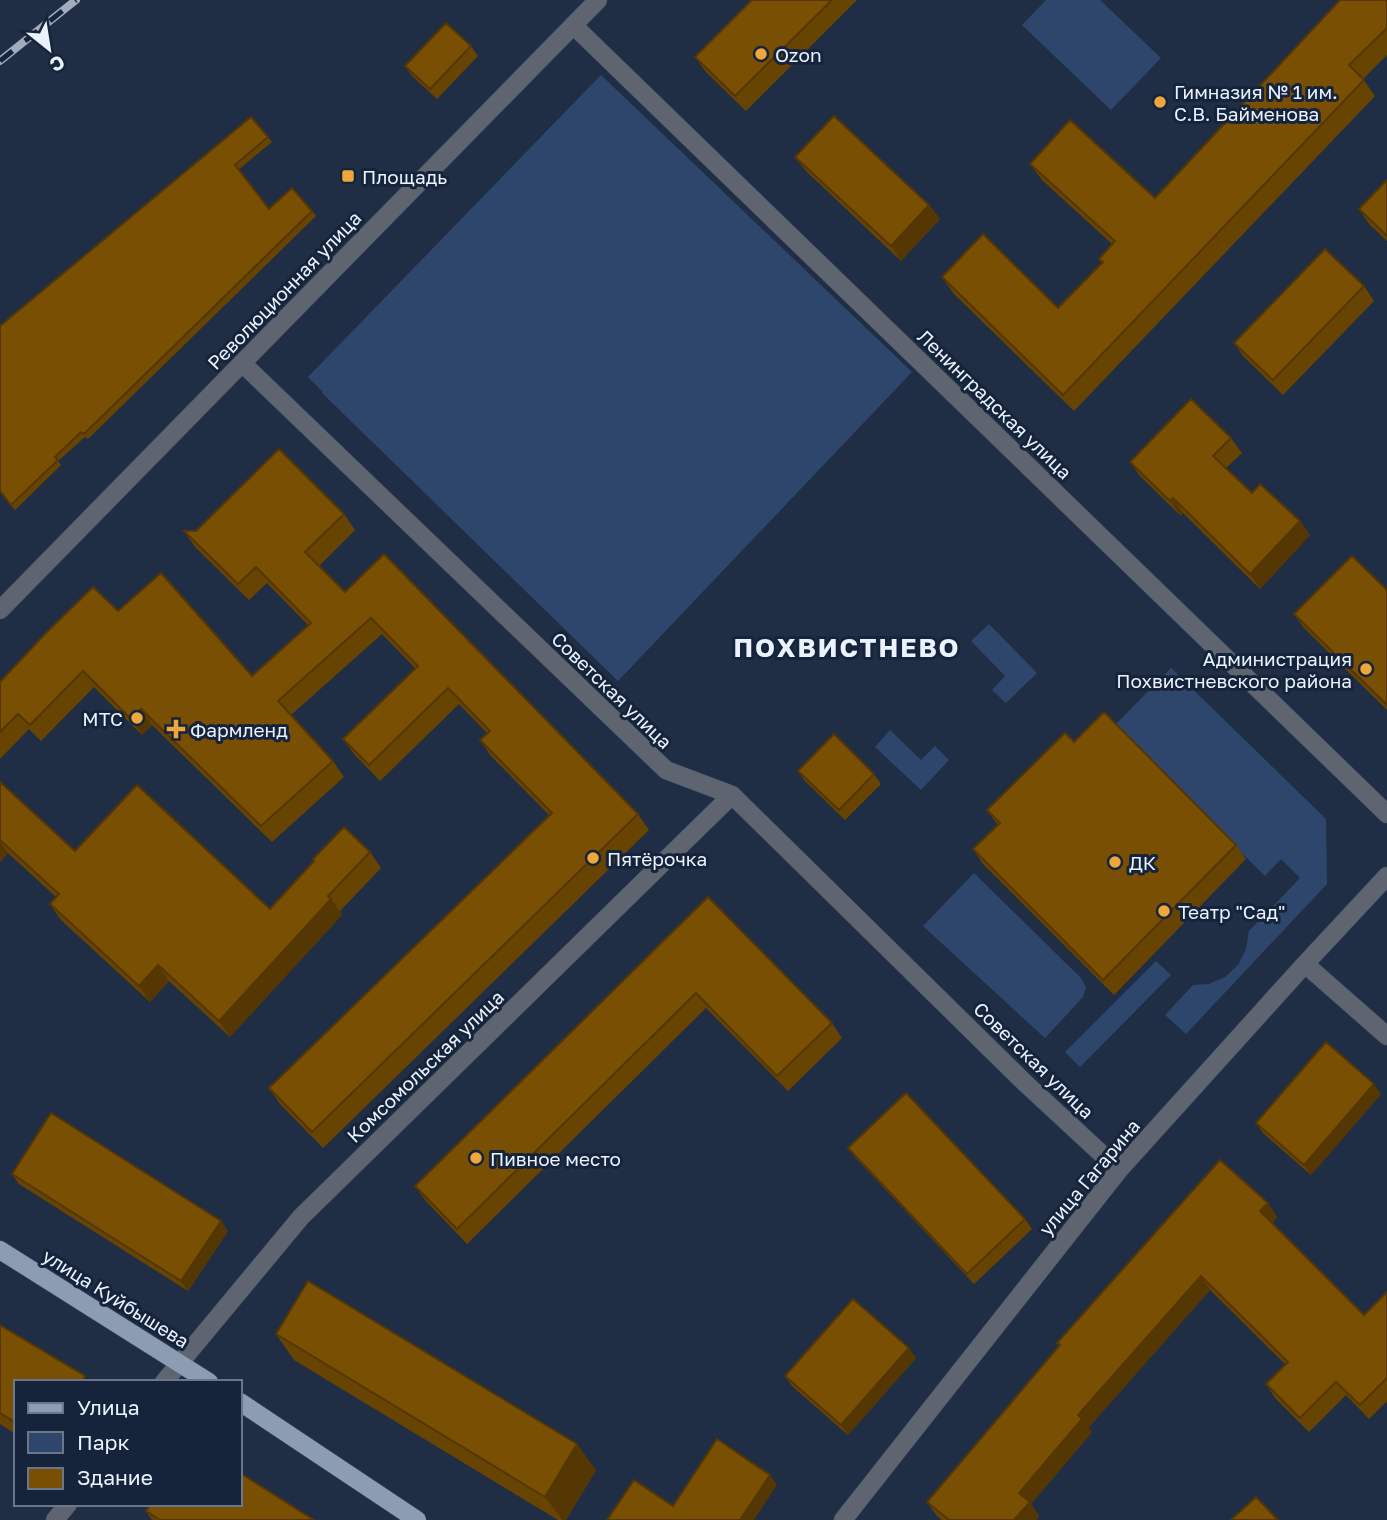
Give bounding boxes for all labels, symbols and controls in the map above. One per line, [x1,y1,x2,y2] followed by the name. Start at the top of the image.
[14,14,84,84] north arrow
[775,43,822,66] place label: Ozon
[753,46,769,62] marker: Ozon
[46,51,69,77] text: С
[1174,80,1338,125] place label: Гимназия № 1 им. С.В. Байменова
[1152,94,1168,110] marker: Гимназия № 1 им. С.В. Байменова
[362,165,447,188] place label: Площадь
[340,168,356,184] marker: Площадь
[202,206,366,374] street label: Революционная улица
[913,324,1077,484] street label: Ленинградская улица
[547,627,677,753] street label: Советская улица
[733,632,961,663] district label: ПОХВИСТНЕВО
[1116,647,1352,692] place label: Администрация Похвистневского района
[1358,661,1374,677] marker: Администрация Похвистневского района
[82,707,123,730] place label: МТС
[129,710,145,726] marker: МТС
[190,718,288,741] place label: Фармленд
[168,721,184,737] marker: Фармленд
[607,847,707,870] place label: Пятёрочка
[585,850,601,866] marker: Пятёрочка
[1129,851,1156,874] place label: ДК
[1107,854,1123,870] marker: ДК
[1178,900,1285,923] place label: Театр "Сад"
[1156,903,1172,919] marker: Театр "Сад"
[342,985,508,1147] street label: Комсомольская улица
[969,997,1099,1123] street label: Советская улица
[1034,1114,1144,1240] street label: улица Гагарина
[490,1147,621,1170] place label: Пивное место
[468,1150,484,1166] marker: Пивное место
[39,1244,193,1352] street label: улица Куйбышева
[14,1380,242,1506] legend
[77,1394,140,1420] text: Улица
[77,1429,130,1455] text: Парк
[77,1464,153,1490] text: Здание

